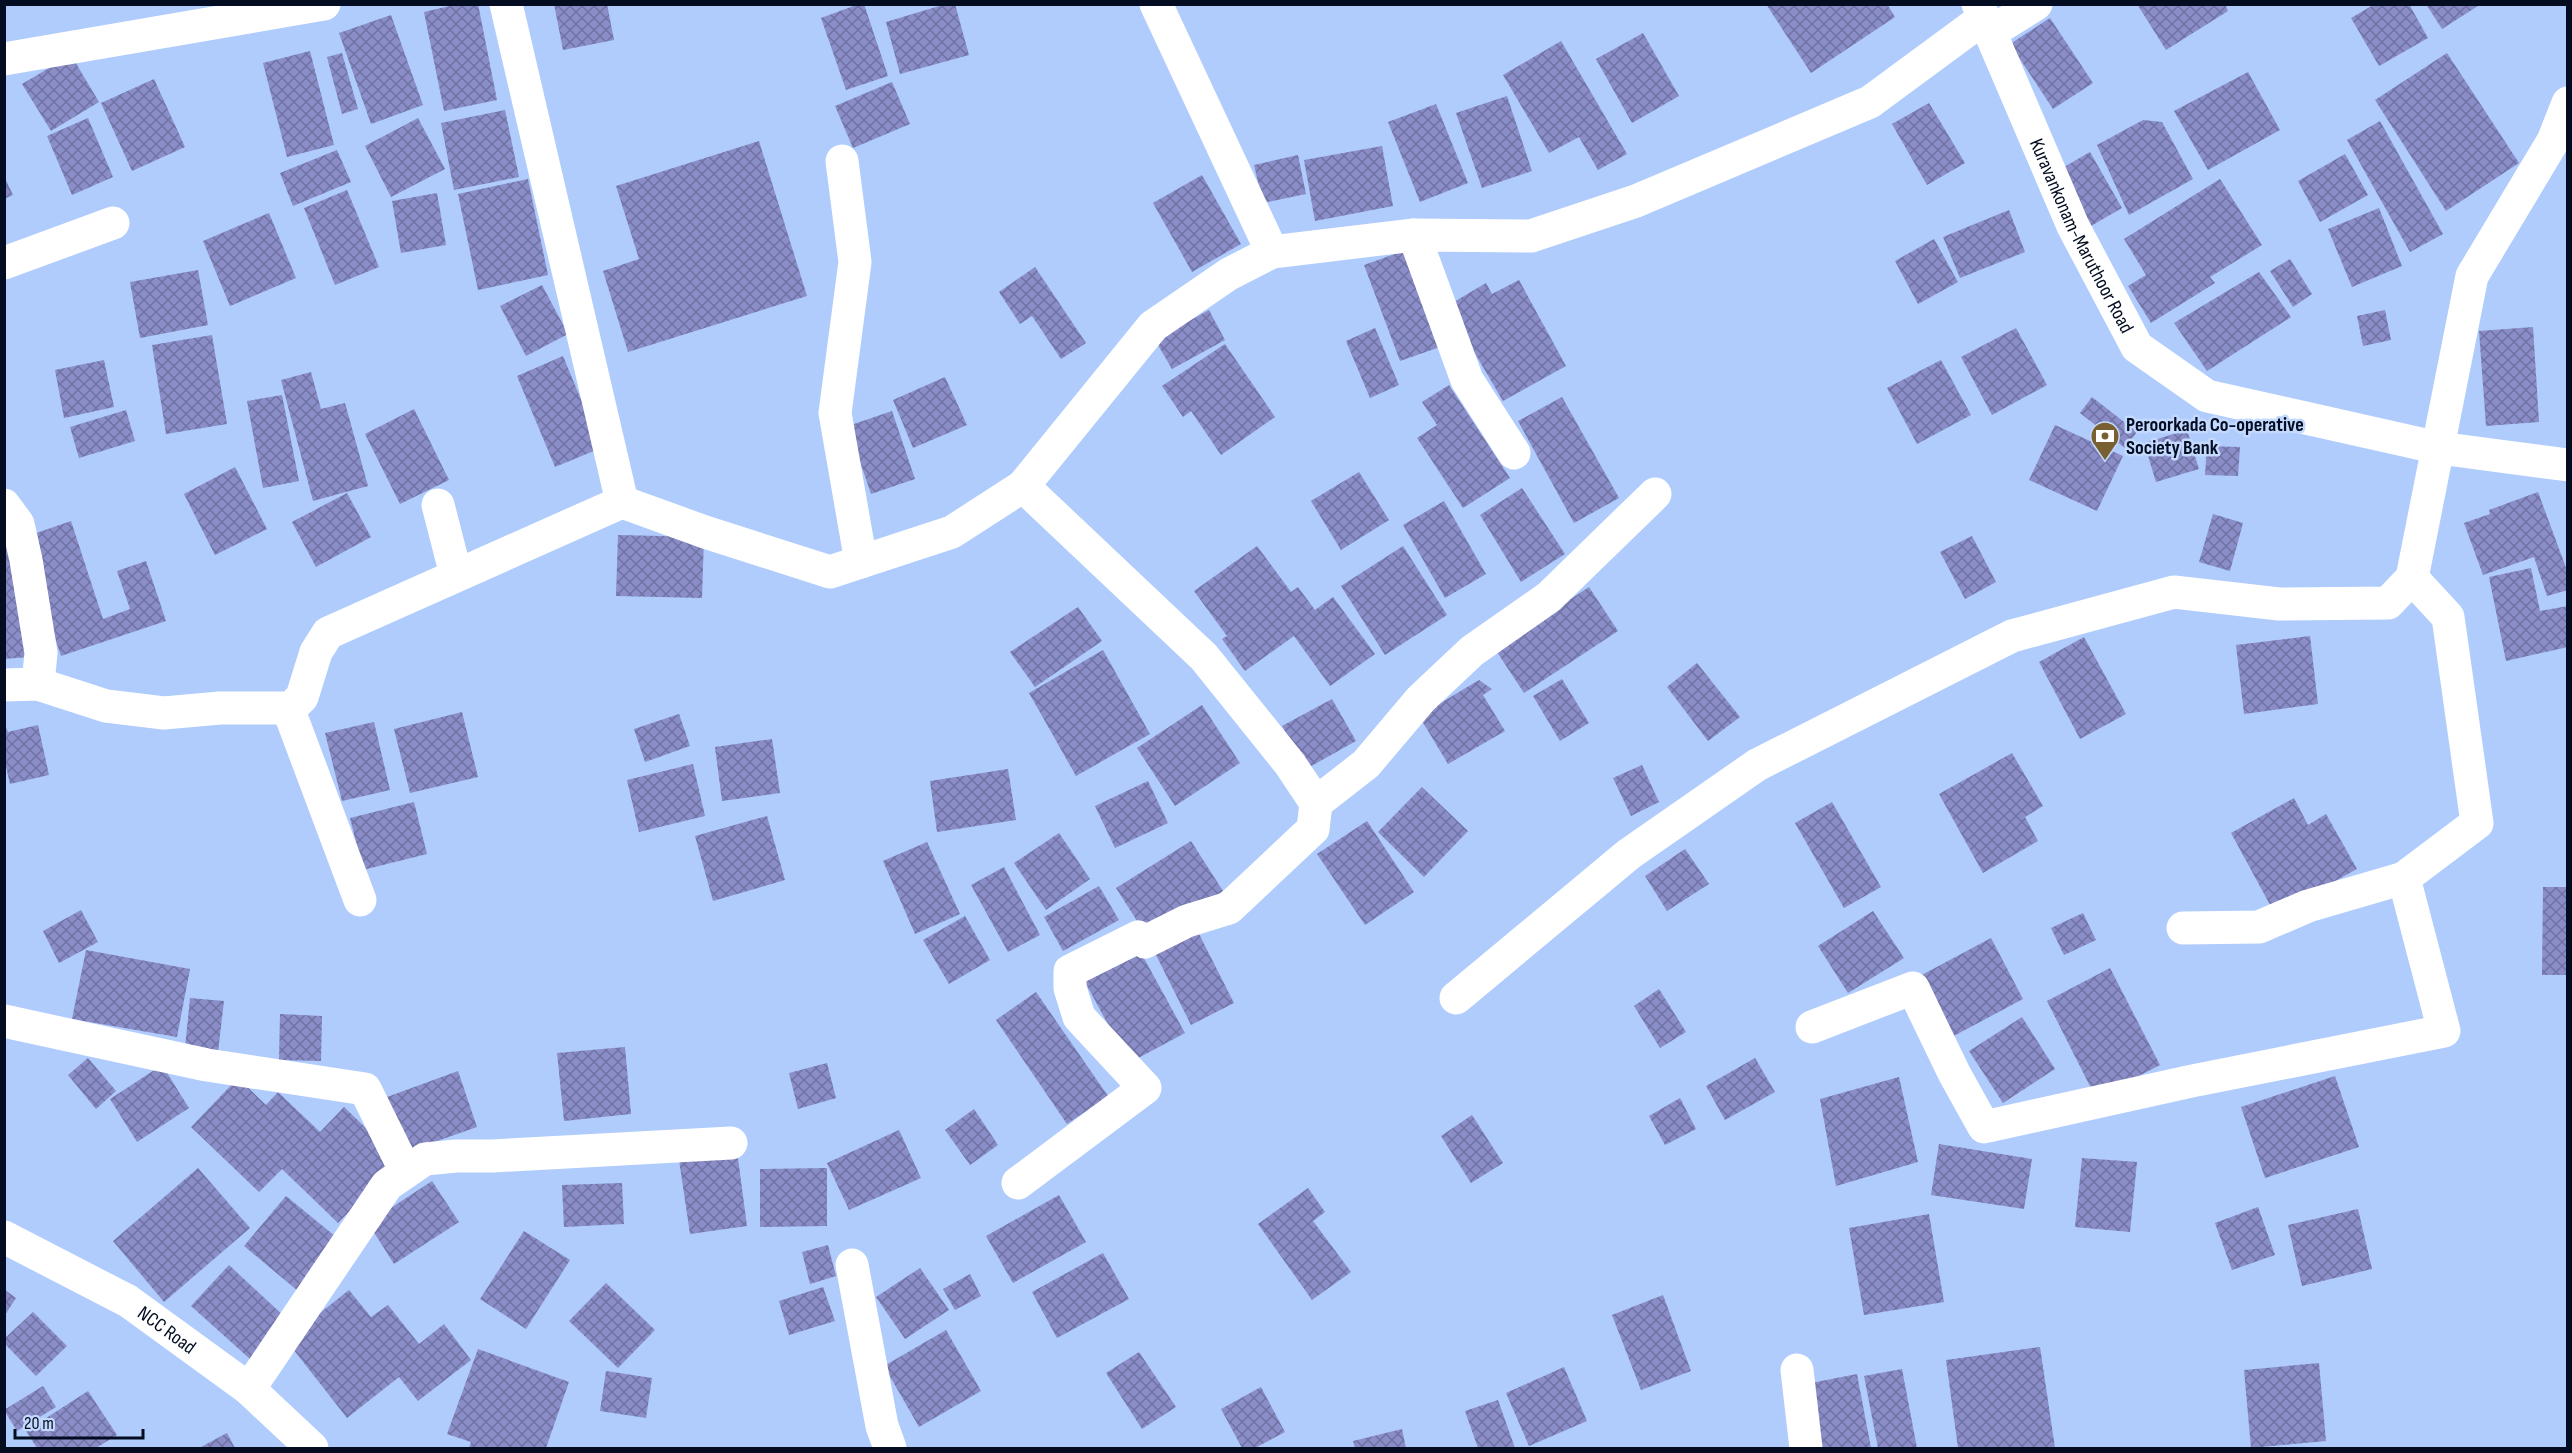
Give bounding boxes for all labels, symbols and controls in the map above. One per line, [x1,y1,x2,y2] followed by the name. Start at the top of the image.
[2024,135,2138,337] street label: Kuravankonam-Maruthoor Road
[2126,413,2304,460] place label: Peroorkada Co-operative Society Bank
[2089,420,2121,462] bank icon: Peroorkada Co-operative Society Bank
[133,1301,200,1359] street label: NCC Road
[15,1402,142,1440] scale bar
[24,1413,54,1434] text: 20 m

